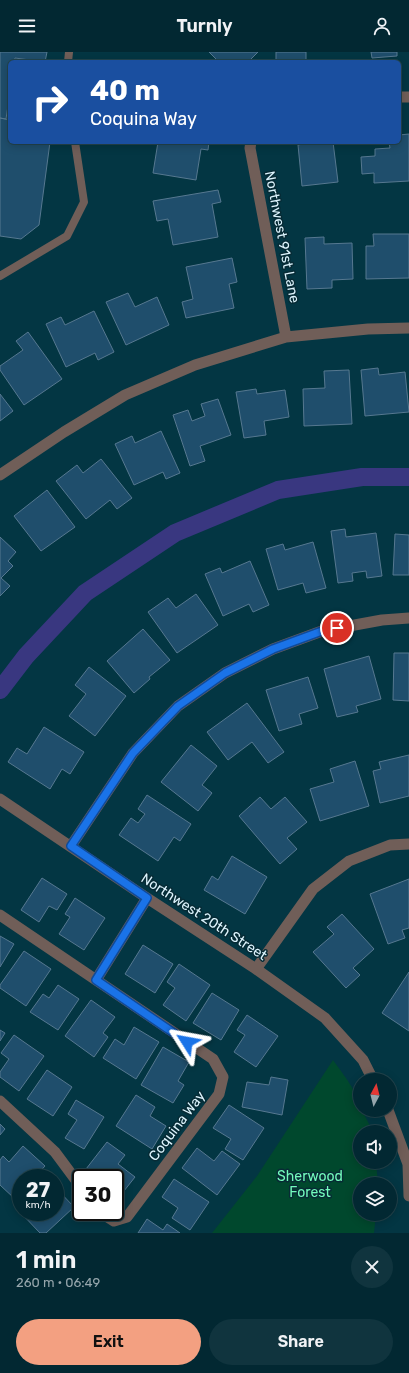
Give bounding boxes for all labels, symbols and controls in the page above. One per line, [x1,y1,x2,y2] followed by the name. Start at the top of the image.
[16,15,38,37] icon: menu
[176,15,233,37] text: Turnly
[371,15,393,37] icon: person
[90,74,160,107] text: 40 m
[24,76,76,128] icon: right
[90,108,197,130] text: Coquina Way
[261,170,303,305] street label: Northwest 91st Lane
[320,611,354,645] pin
[326,617,348,639] icon: arrive
[138,870,271,964] street label: Northwest 20th Street
[166,1021,208,1063] position arrow
[353,1073,397,1117] north arrow
[353,1073,397,1221] map controls
[145,1087,209,1164] street label: Coquina Way
[353,1125,397,1169] button: sound
[277,1168,343,1201] park label: Sherwood Forest
[72,1169,124,1221] speed limit sign: 30
[353,1177,397,1221] button: layers
[26,1178,50,1202] text: 27
[26,1199,50,1211] text: km/h
[16,1246,76,1274] text: 1 min
[351,1246,393,1288] button: close
[16,1275,100,1290] text: 260 m · 06:49
[16,1319,201,1365] button: Exit
[209,1319,393,1365] button: Share

